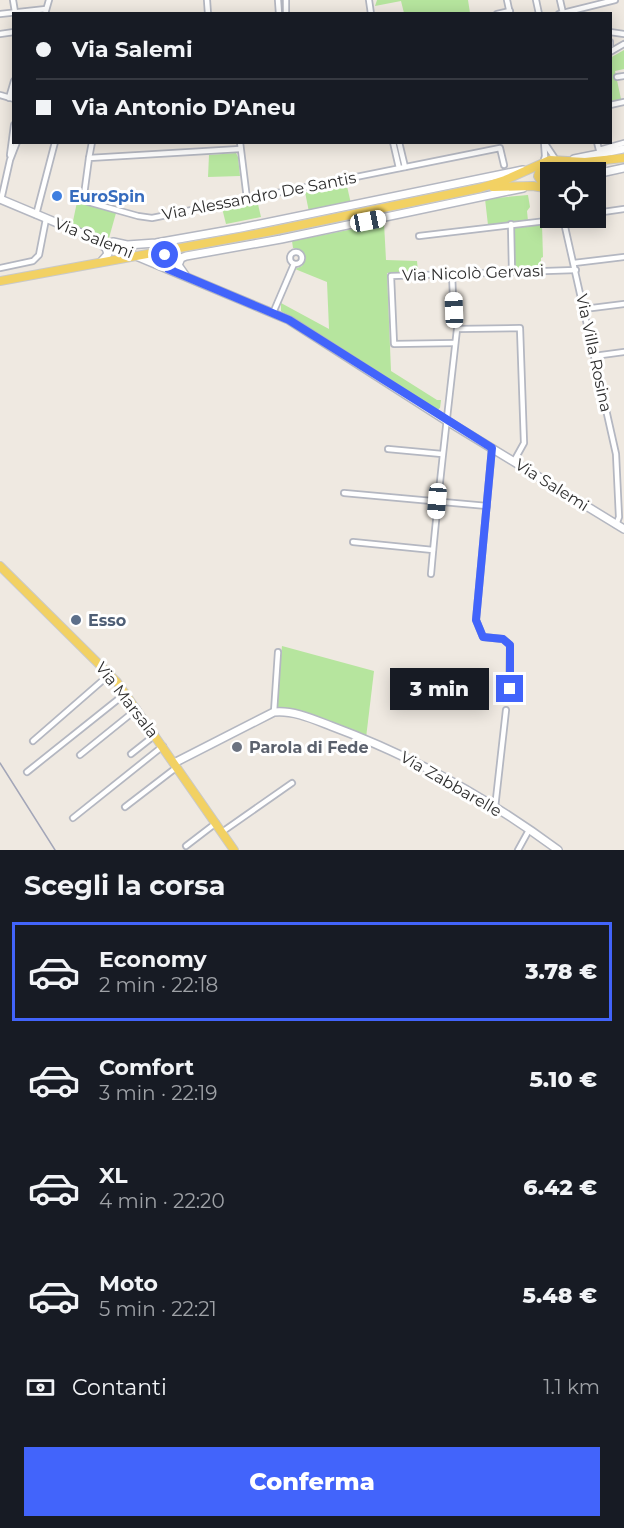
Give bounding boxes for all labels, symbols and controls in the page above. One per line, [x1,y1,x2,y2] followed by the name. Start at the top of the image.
[72,36,193,63] text: Via Salemi
[72,94,296,121] text: Via Antonio D'Aneu
[540,162,606,228] map controls
[540,162,606,228] button: locate
[160,168,358,224] street label: Via Alessandro De Santis
[69,187,145,206] place label: EuroSpin
[50,189,64,203] marker: EuroSpin
[349,209,387,233] car
[52,214,136,262] street label: Via Salemi
[151,241,178,268] route start
[402,261,544,285] street label: Via Nicolò Gervasi
[444,292,464,328] car
[572,292,616,414] street label: Via Villa Rosina
[512,455,592,515] street label: Via Salemi
[426,482,448,520] car
[88,611,126,630] place label: Esso
[69,613,83,627] marker: Esso
[92,658,162,742] street label: Via Marsala
[390,668,489,710] callout: 3 min
[496,675,523,702] route end
[410,677,469,701] text: 3 min
[249,738,369,757] place label: Parola di Fede
[230,740,244,754] marker: Parola di Fede
[397,747,505,821] street label: Via Zabbarelle
[24,869,225,902] text: Scegli la corsa
[27,945,81,999] icon: car
[99,946,207,973] text: Economy
[525,958,597,985] text: 3.78 €
[99,973,218,997] text: 2 min · 22:18
[27,1053,81,1107] icon: car
[99,1054,194,1081] text: Comfort
[529,1066,597,1093] text: 5.10 €
[99,1081,218,1105] text: 3 min · 22:19
[27,1161,81,1215] icon: car
[99,1162,128,1189] text: XL
[523,1174,597,1201] text: 6.42 €
[99,1189,225,1213] text: 4 min · 22:20
[27,1269,81,1323] icon: car
[99,1270,158,1297] text: Moto
[523,1282,597,1309] text: 5.48 €
[99,1297,217,1321] text: 5 min · 22:21
[24,1371,57,1404] icon: cash
[72,1374,167,1401] text: Contanti
[543,1375,600,1399] text: 1.1 km
[24,1447,600,1516] button: Conferma

